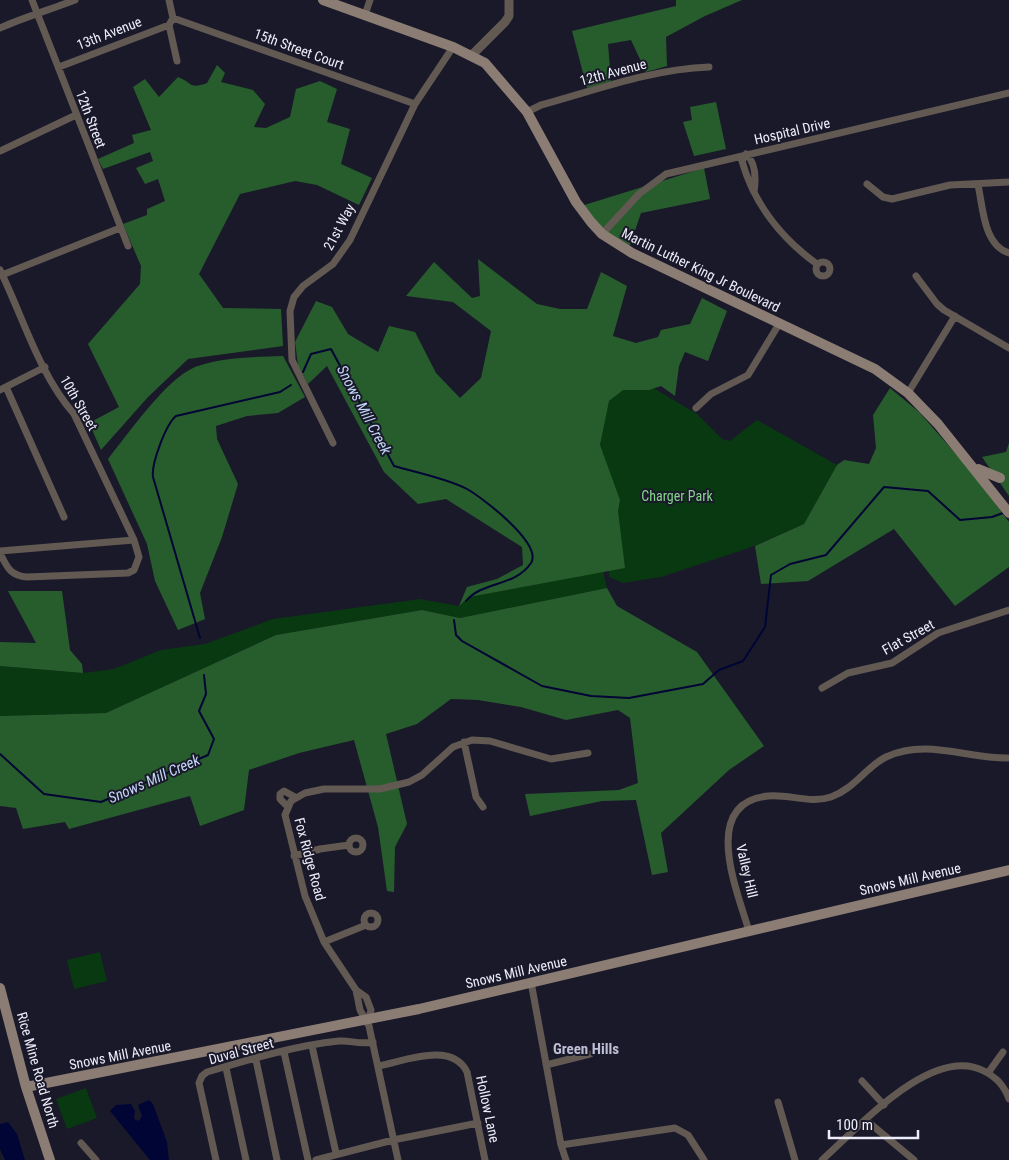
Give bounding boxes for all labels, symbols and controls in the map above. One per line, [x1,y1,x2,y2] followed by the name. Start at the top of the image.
[74,13,144,53] street label: 13th Avenue
[252,25,346,73] street label: 15th Street Court
[578,55,648,89] street label: 12th Avenue
[73,88,109,150] street label: 12th Street
[752,114,832,148] street label: Hospital Drive
[320,201,358,253] street label: 21st Way
[619,225,783,315] street label: Martin Luther King Jr Boulevard
[333,362,395,458] water label: Snows Mill Creek
[57,373,101,433] street label: 10th Street
[641,488,713,504] park label: Charger Park
[879,616,937,658] street label: Flat Street
[105,751,203,807] water label: Snows Mill Creek
[291,816,329,902] street label: Fox Ridge Road
[733,843,761,899] street label: Valley Hill
[858,859,963,898] street label: Snows Mill Avenue
[464,952,569,991] street label: Snows Mill Avenue
[14,1010,62,1130] street label: Rice Mine Road North
[207,1035,275,1067] street label: Duval Street
[68,1037,173,1073] street label: Snows Mill Avenue
[553,1040,619,1058] district label: Green Hills
[473,1074,503,1144] street label: Hollow Lane
[829,1108,918,1140] scale bar
[836,1116,873,1134] text: 100 m

